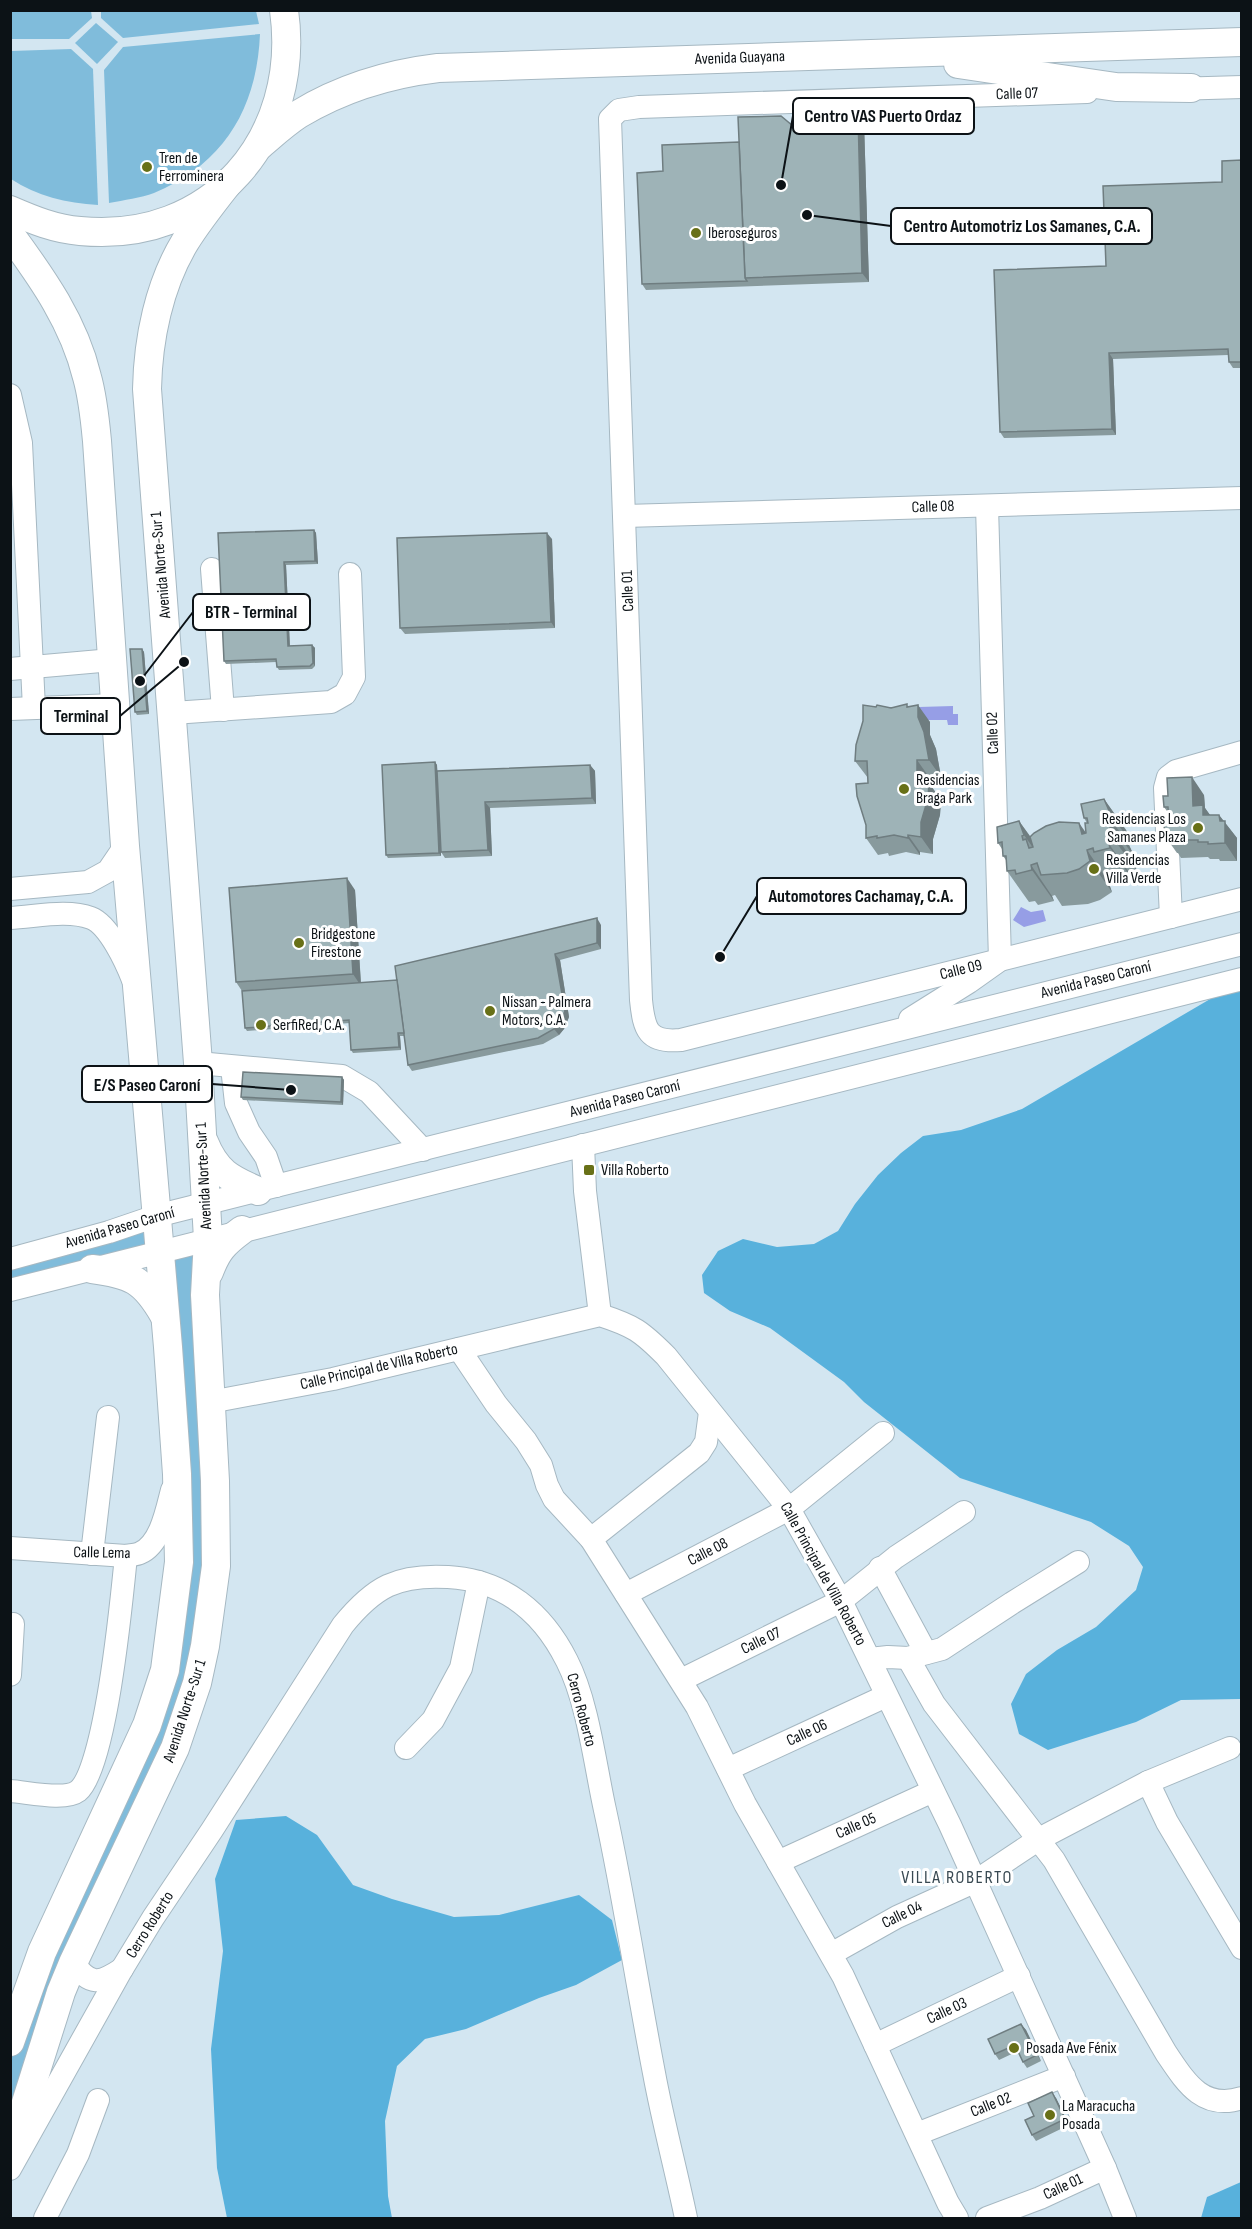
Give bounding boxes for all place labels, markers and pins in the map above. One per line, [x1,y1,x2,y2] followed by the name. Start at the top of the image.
[793,98,974,134] callout: Centro VAS Puerto Ordaz
[159,149,224,186] place label: Tren de Ferrominera
[140,160,154,174] marker: Tren de Ferrominera
[891,208,1152,244] callout: Centro Automotriz Los Samanes, C.A.
[708,224,778,243] place label: Iberoseguros
[689,226,703,240] marker: Iberoseguros
[193,594,310,630] callout: BTR - Terminal
[41,698,120,734] callout: Terminal
[916,771,980,808] place label: Residencias Braga Park
[897,782,911,796] marker: Residencias Braga Park
[1102,810,1186,847] place label: Residencias Los Samanes Plaza
[1191,821,1205,835] marker: Residencias Los Samanes Plaza
[1106,851,1170,888] place label: Residencias Villa Verde
[1087,862,1101,876] marker: Residencias Villa Verde
[757,878,966,914] callout: Automotores Cachamay, C.A.
[311,925,376,962] place label: Bridgestone Firestone
[292,936,306,950] marker: Bridgestone Firestone
[502,993,591,1030] place label: Nissan - Palmera Motors, C.A.
[483,1004,497,1018] marker: Nissan - Palmera Motors, C.A.
[273,1016,345,1035] place label: SerfiRed, C.A.
[254,1018,268,1032] marker: SerfiRed, C.A.
[82,1066,212,1102] callout: E/S Paseo Caroní
[601,1161,669,1180] place label: Villa Roberto
[582,1163,596,1177] marker: Villa Roberto
[1026,2039,1116,2058] place label: Posada Ave Fénix
[1007,2041,1021,2055] marker: Posada Ave Fénix
[1062,2097,1135,2134] place label: La Maracucha Posada
[1043,2108,1057,2122] marker: La Maracucha Posada

